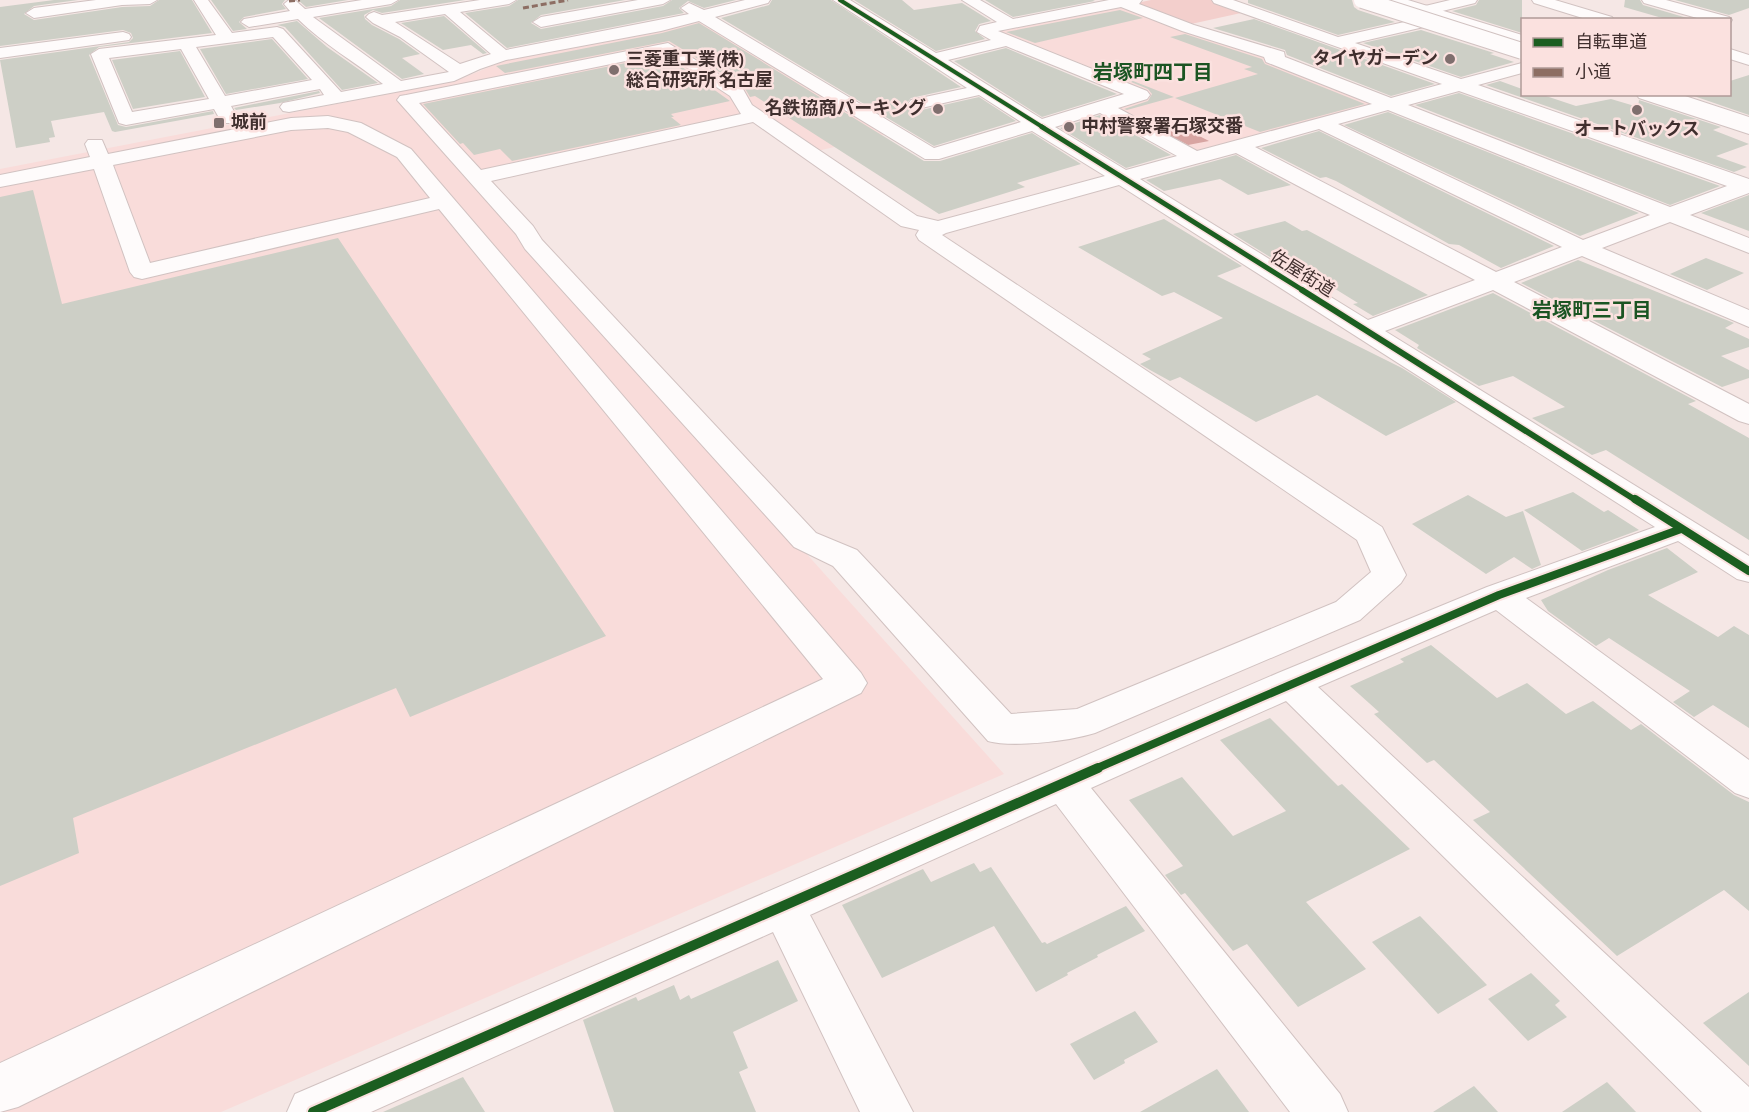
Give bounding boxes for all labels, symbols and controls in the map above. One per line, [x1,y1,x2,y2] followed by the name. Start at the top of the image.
[1521,18,1731,96] legend
[1575,32,1647,52] text: 自転車道
[1313,48,1438,68] place label: タイヤガーデン
[626,49,773,90] place label: 三菱重工業(株) 総合研究所 名古屋
[1443,52,1457,66] marker: タイヤガーデン
[1093,62,1213,83] district label: 岩塚町四丁目
[1575,62,1611,82] text: 小道
[607,63,621,77] marker: 三菱重工業(株) 総合研究所 名古屋
[765,98,926,118] place label: 名鉄協商パーキング
[931,102,945,116] marker: 名鉄協商パーキング
[1630,103,1644,117] marker: オートバックス
[231,112,267,132] place label: 城前
[212,116,226,130] marker: 城前
[1081,116,1243,136] place label: 中村警察署石塚交番
[1574,119,1700,139] place label: オートバックス
[1062,120,1076,134] marker: 中村警察署石塚交番
[1267,246,1338,301] street label: 佐屋街道
[1532,300,1652,321] district label: 岩塚町三丁目

